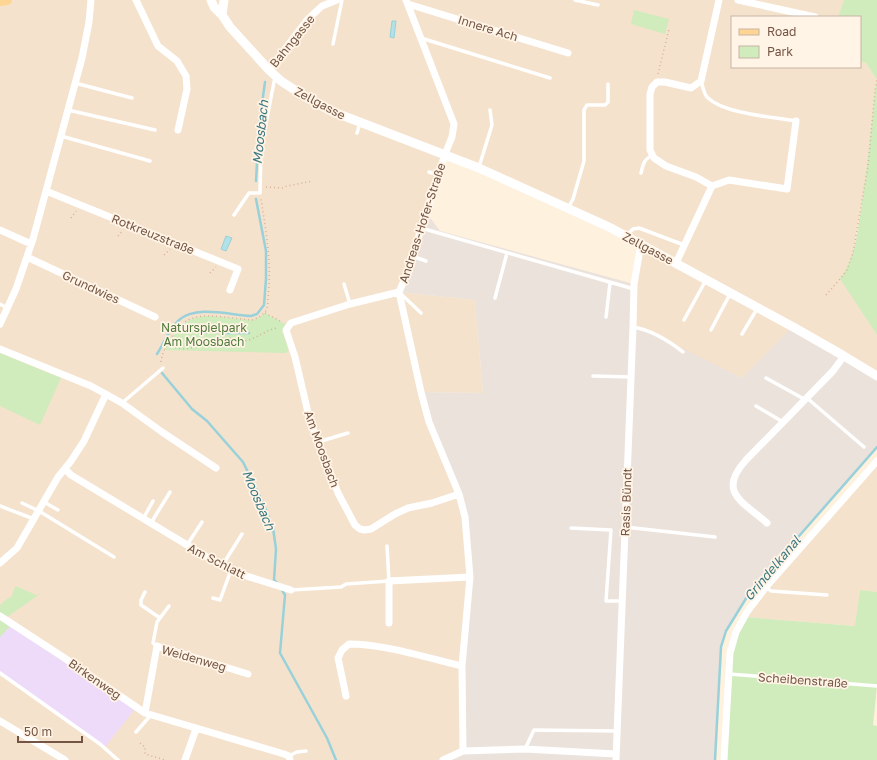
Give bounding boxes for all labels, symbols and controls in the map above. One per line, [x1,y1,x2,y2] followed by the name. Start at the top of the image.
[266,12,318,70] street label: Bahngasse
[456,12,520,44] street label: Innere Ach
[731,16,861,68] legend
[767,24,796,39] text: Road
[767,44,793,59] text: Park
[292,83,348,123] street label: Zellgasse
[249,98,271,165] water label: Moosbach
[395,161,449,285] street label: Andreas-Hofer-Straße
[109,211,197,257] street label: Rotkreuzstraße
[620,228,676,268] street label: Zellgasse
[60,267,122,307] street label: Grundwies
[161,320,247,349] park label: Naturspielpark Am Moosbach
[301,408,343,490] street label: Am Moosbach
[239,467,279,534] water label: Moosbach
[617,467,635,537] street label: Rasis Bündt
[740,532,804,604] water label: Grindelkanal
[185,540,249,582] street label: Am Schlatt
[160,642,228,674] street label: Weidenweg
[66,655,124,703] street label: Birkenweg
[758,669,848,691] street label: Scheibenstraße
[18,718,82,744] scale bar
[24,724,52,739] text: 50 m

